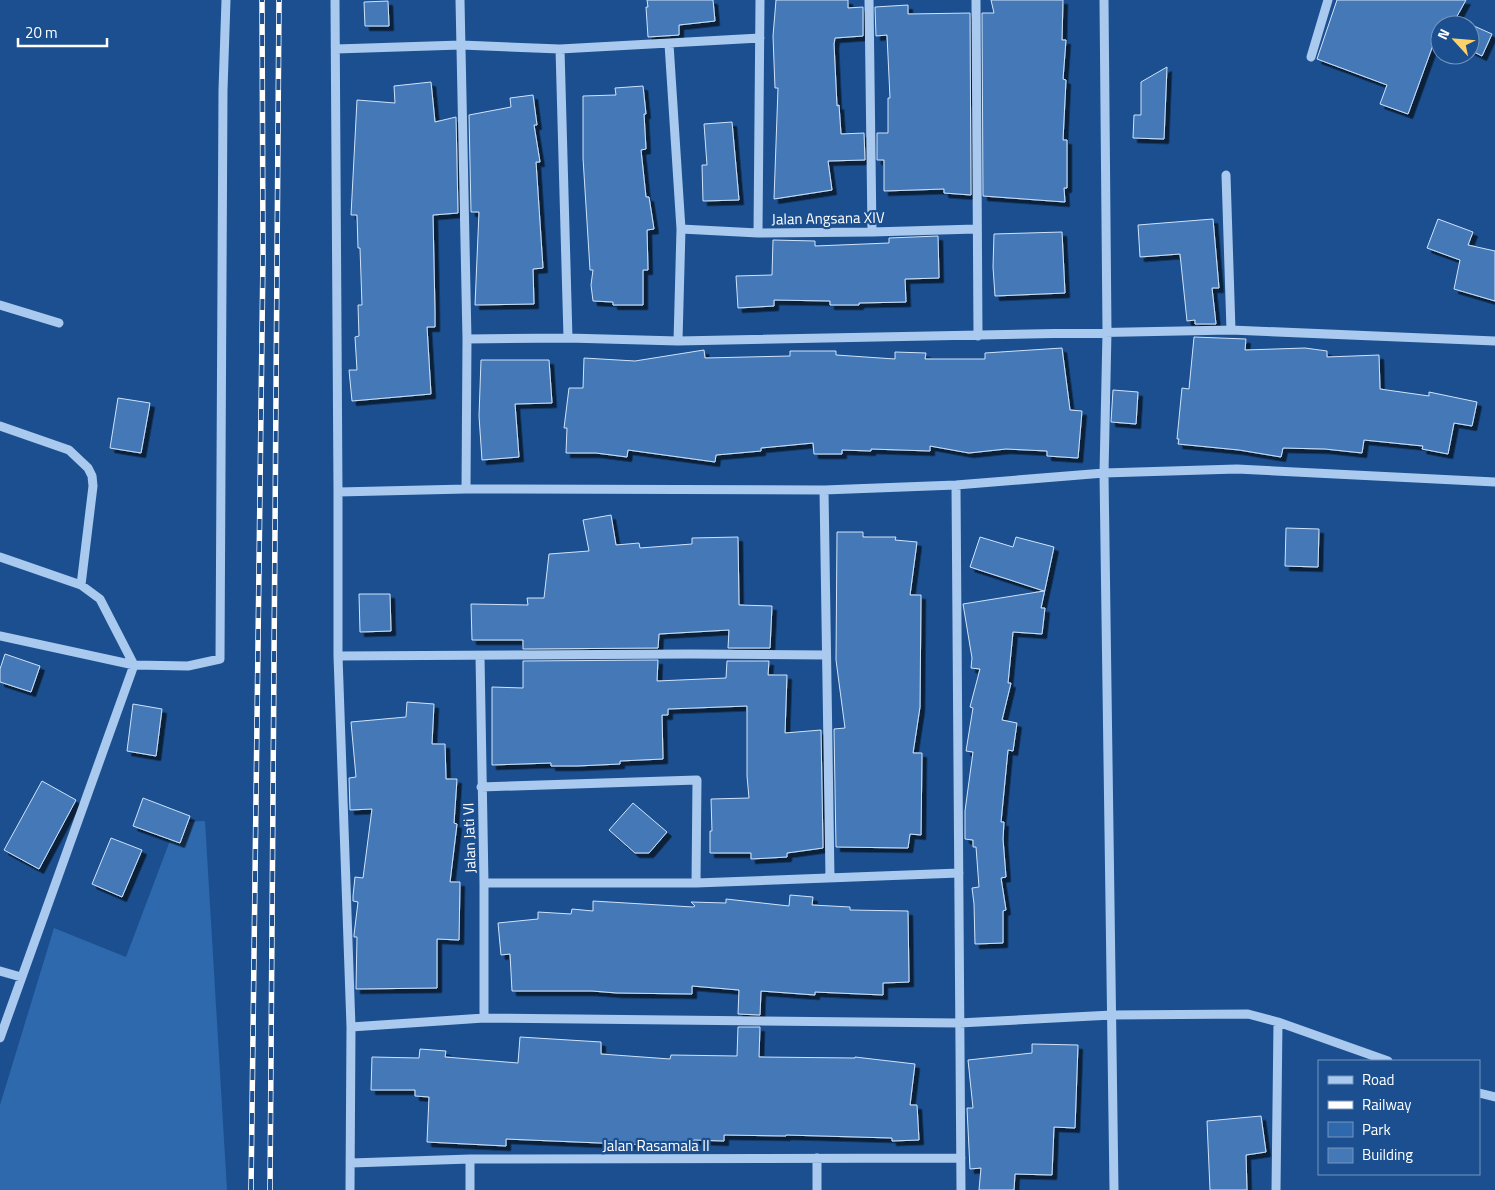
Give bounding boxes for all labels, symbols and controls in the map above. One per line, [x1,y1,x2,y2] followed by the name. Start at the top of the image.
[18,15,106,47] scale bar
[1430,15,1480,65] north arrow
[25,21,58,44] text: 20 m
[1431,25,1454,43] text: N
[771,206,885,230] street label: Jalan Angsana XIV
[456,802,482,874] street label: Jalan Jati VI
[1318,1060,1480,1175] legend
[1362,1068,1394,1091] text: Road
[1362,1093,1412,1116] text: Railway
[1362,1118,1391,1141] text: Park
[602,1134,710,1157] street label: Jalan Rasamala II
[1362,1143,1413,1166] text: Building

